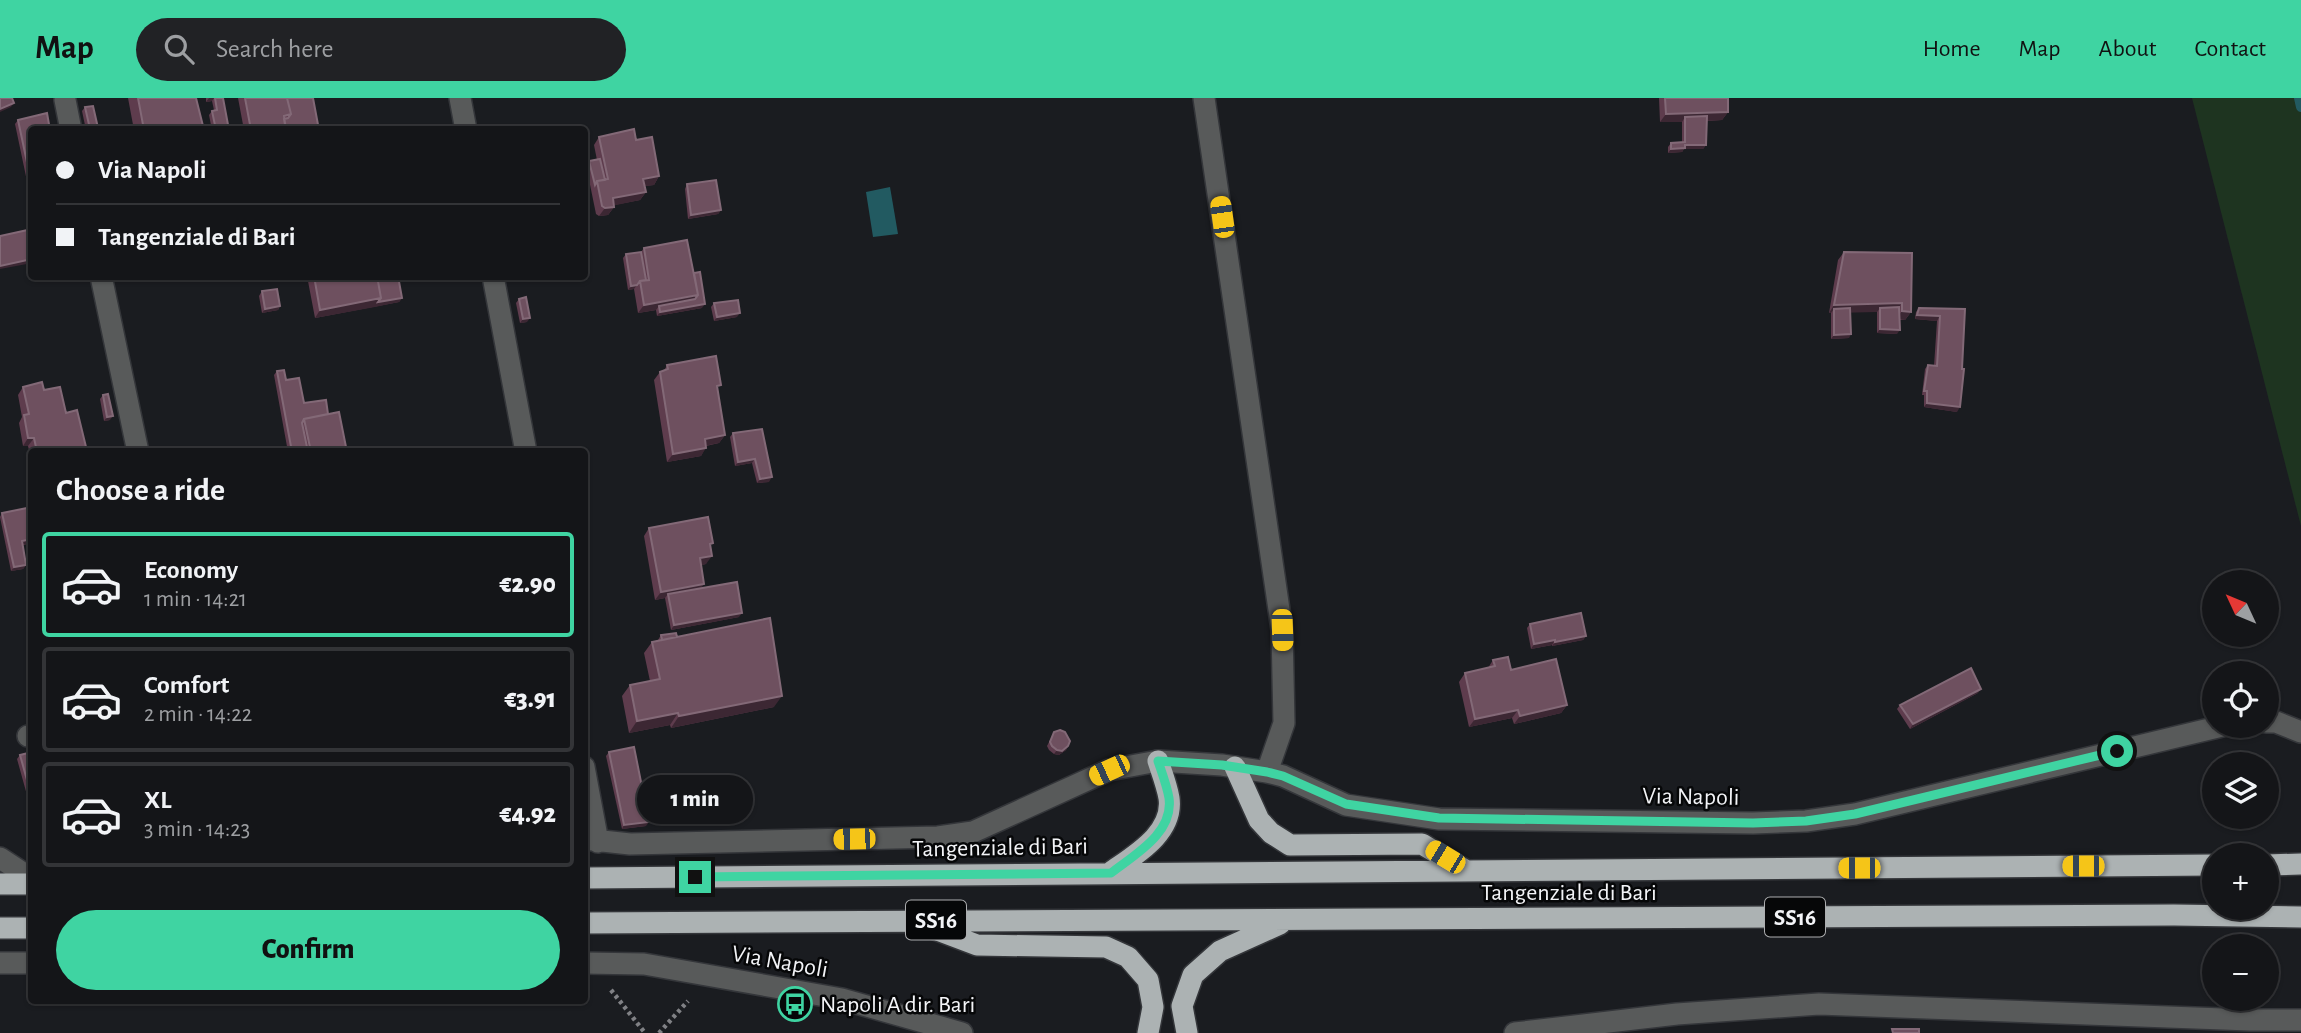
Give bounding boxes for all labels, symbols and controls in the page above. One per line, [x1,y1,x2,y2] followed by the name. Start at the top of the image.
[136,18,626,81] search box
[160,30,198,68] icon: search
[35,32,94,65] text: Map
[216,36,334,62] text: Search here
[1923,37,1981,61] text: Home
[2019,37,2061,61] text: Map
[2099,37,2156,61] text: About
[2194,37,2266,61] text: Contact
[98,157,207,183] text: Via Napoli
[1209,195,1236,239] car
[98,224,295,250] text: Tangenziale di Bari
[56,474,225,506] text: Choose a ride
[60,553,123,616] icon: car
[144,557,238,583] text: Economy
[2202,570,2278,648] north arrow
[2202,570,2279,1011] map controls
[500,571,556,597] text: €2.90
[144,588,247,611] text: 1 min · 14:21
[1271,609,1294,651] car
[2202,661,2279,738] button: locate
[60,668,123,731] icon: car
[144,672,229,698] text: Comfort
[504,686,556,712] text: €3.91
[144,703,252,726] text: 2 min · 14:22
[2101,735,2133,767] route start
[1086,752,1133,788] car
[2202,752,2279,829] button: layers
[637,776,753,824] callout: 1 min
[60,783,123,846] icon: car
[1642,784,1740,810] street label: Via Napoli
[144,787,171,813] text: XL
[671,788,719,811] text: 1 min
[500,801,556,827] text: €4.92
[144,818,250,841] text: 3 min · 14:23
[833,828,876,850] car
[912,834,1088,862] street label: Tangenziale di Bari
[1422,837,1469,877] car
[2202,843,2279,920] button: +
[2063,856,2105,877] car
[1839,858,1881,879] car
[679,861,711,893] route end
[1481,881,1657,905] street label: Tangenziale di Bari
[1765,898,1825,936] road number: SS16
[906,900,966,940] road number: SS16
[56,910,560,990] button: Confirm
[2202,934,2279,1011] button: −
[730,942,830,982] street label: Via Napoli
[776,985,814,1023] bus stop icon: Napoli A dir. Bari
[820,993,975,1017] place label: Napoli A dir. Bari

